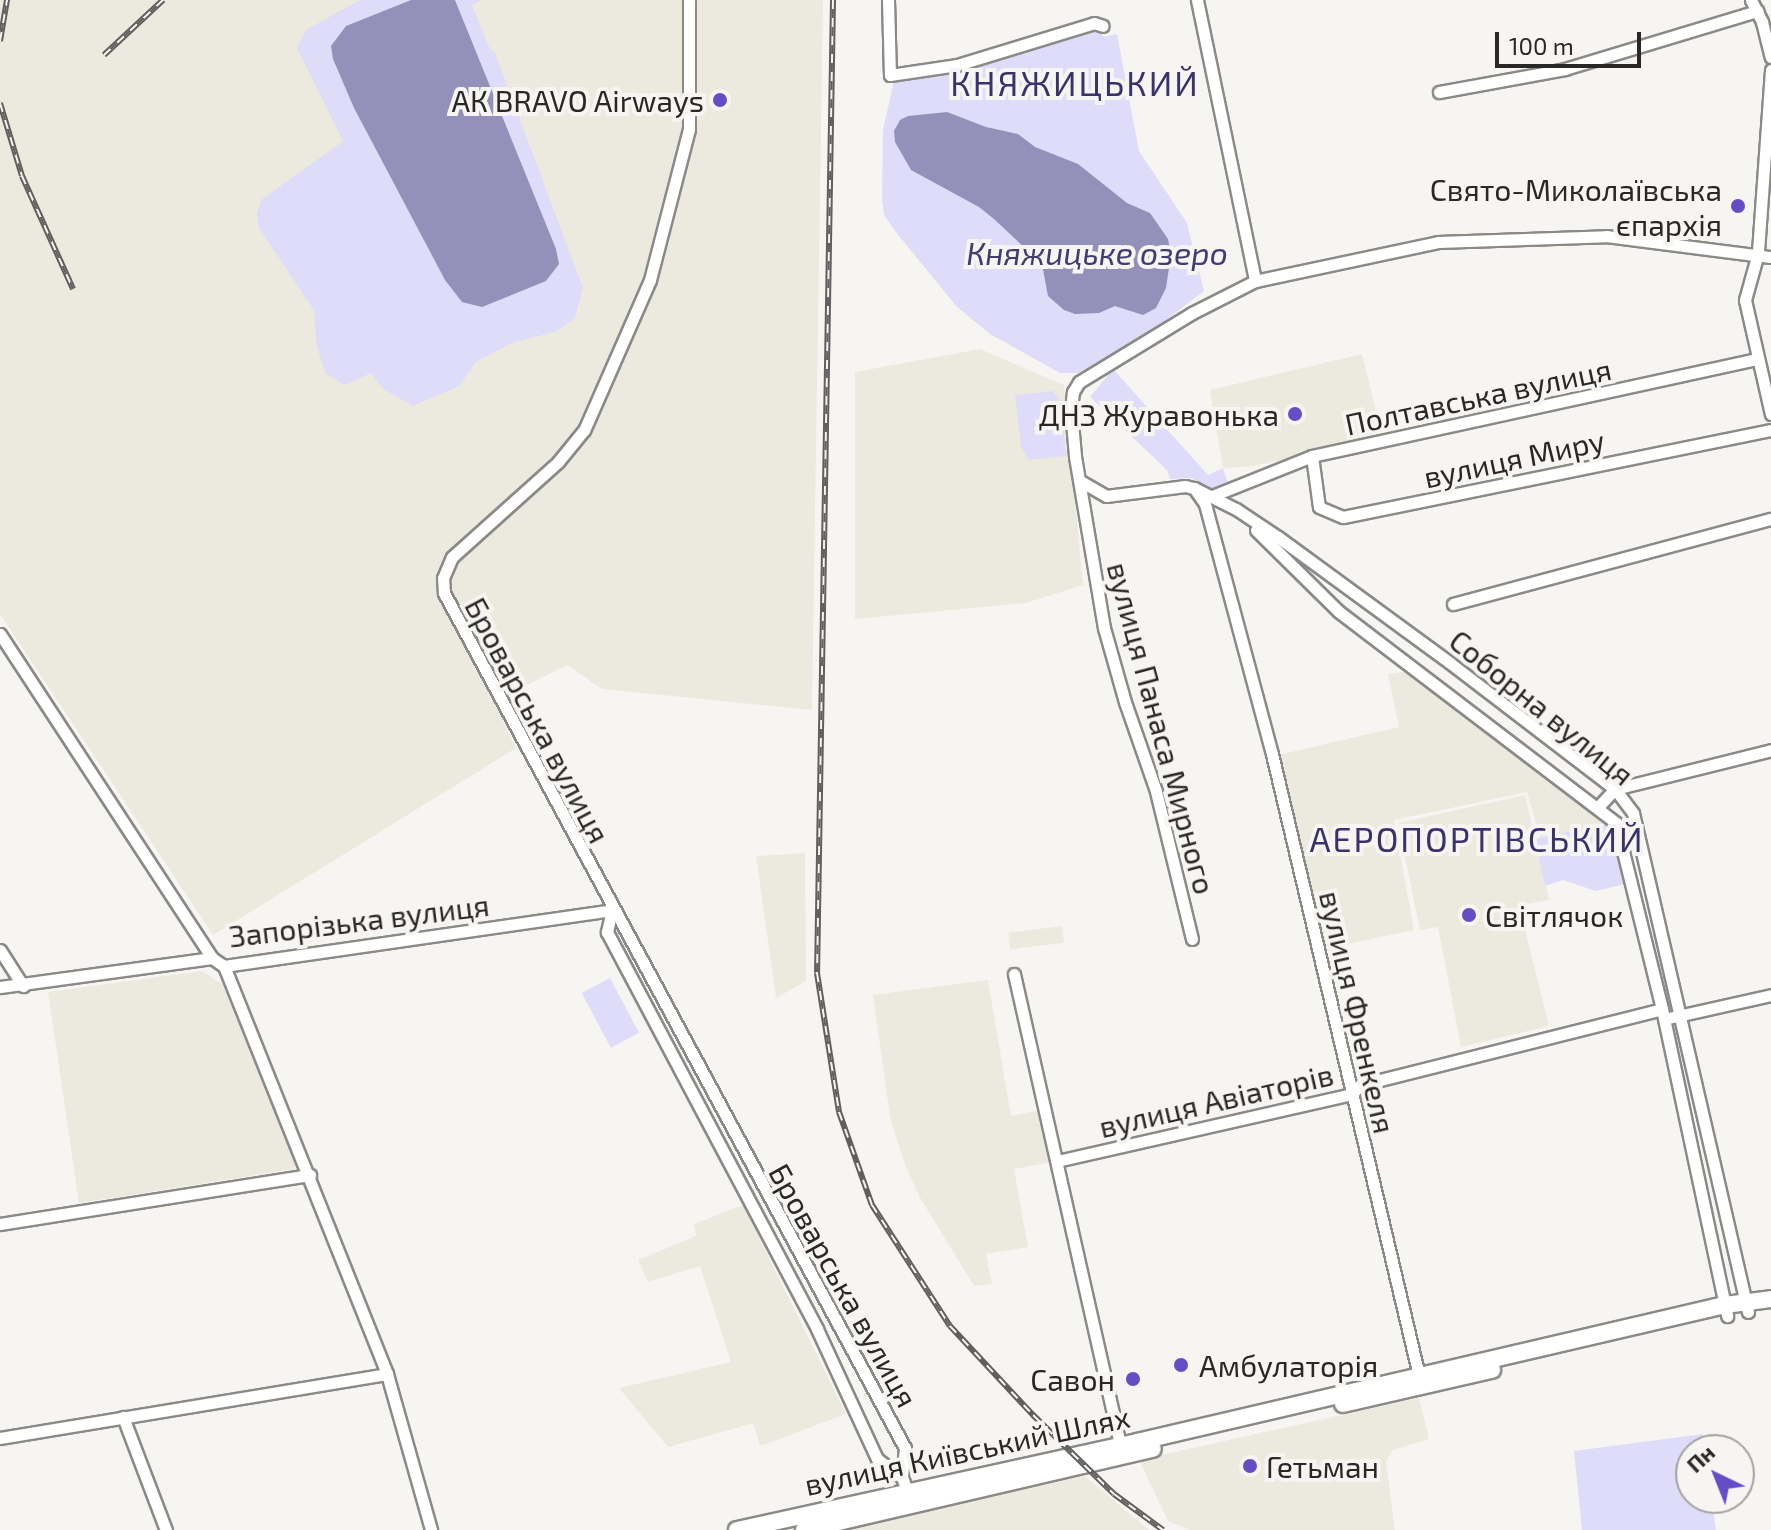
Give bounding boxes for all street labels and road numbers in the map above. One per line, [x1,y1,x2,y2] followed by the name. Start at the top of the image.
[1342,350,1614,442] street label: Полтавська вулиця
[1420,421,1608,495] street label: вулиця Миру
[1100,558,1224,898] street label: вулиця Панаса Мирного
[458,591,618,849] street label: Броварська вулиця
[1443,622,1641,792] street label: Соборна вулиця
[227,886,491,954] street label: Запорізька вулиця
[1313,887,1403,1137] street label: вулиця Френкеля
[1095,1056,1337,1144] street label: вулиця Авіаторів
[762,1157,926,1413] street label: Броварська вулиця
[801,1398,1133,1502] street label: вулиця Київський Шлях

